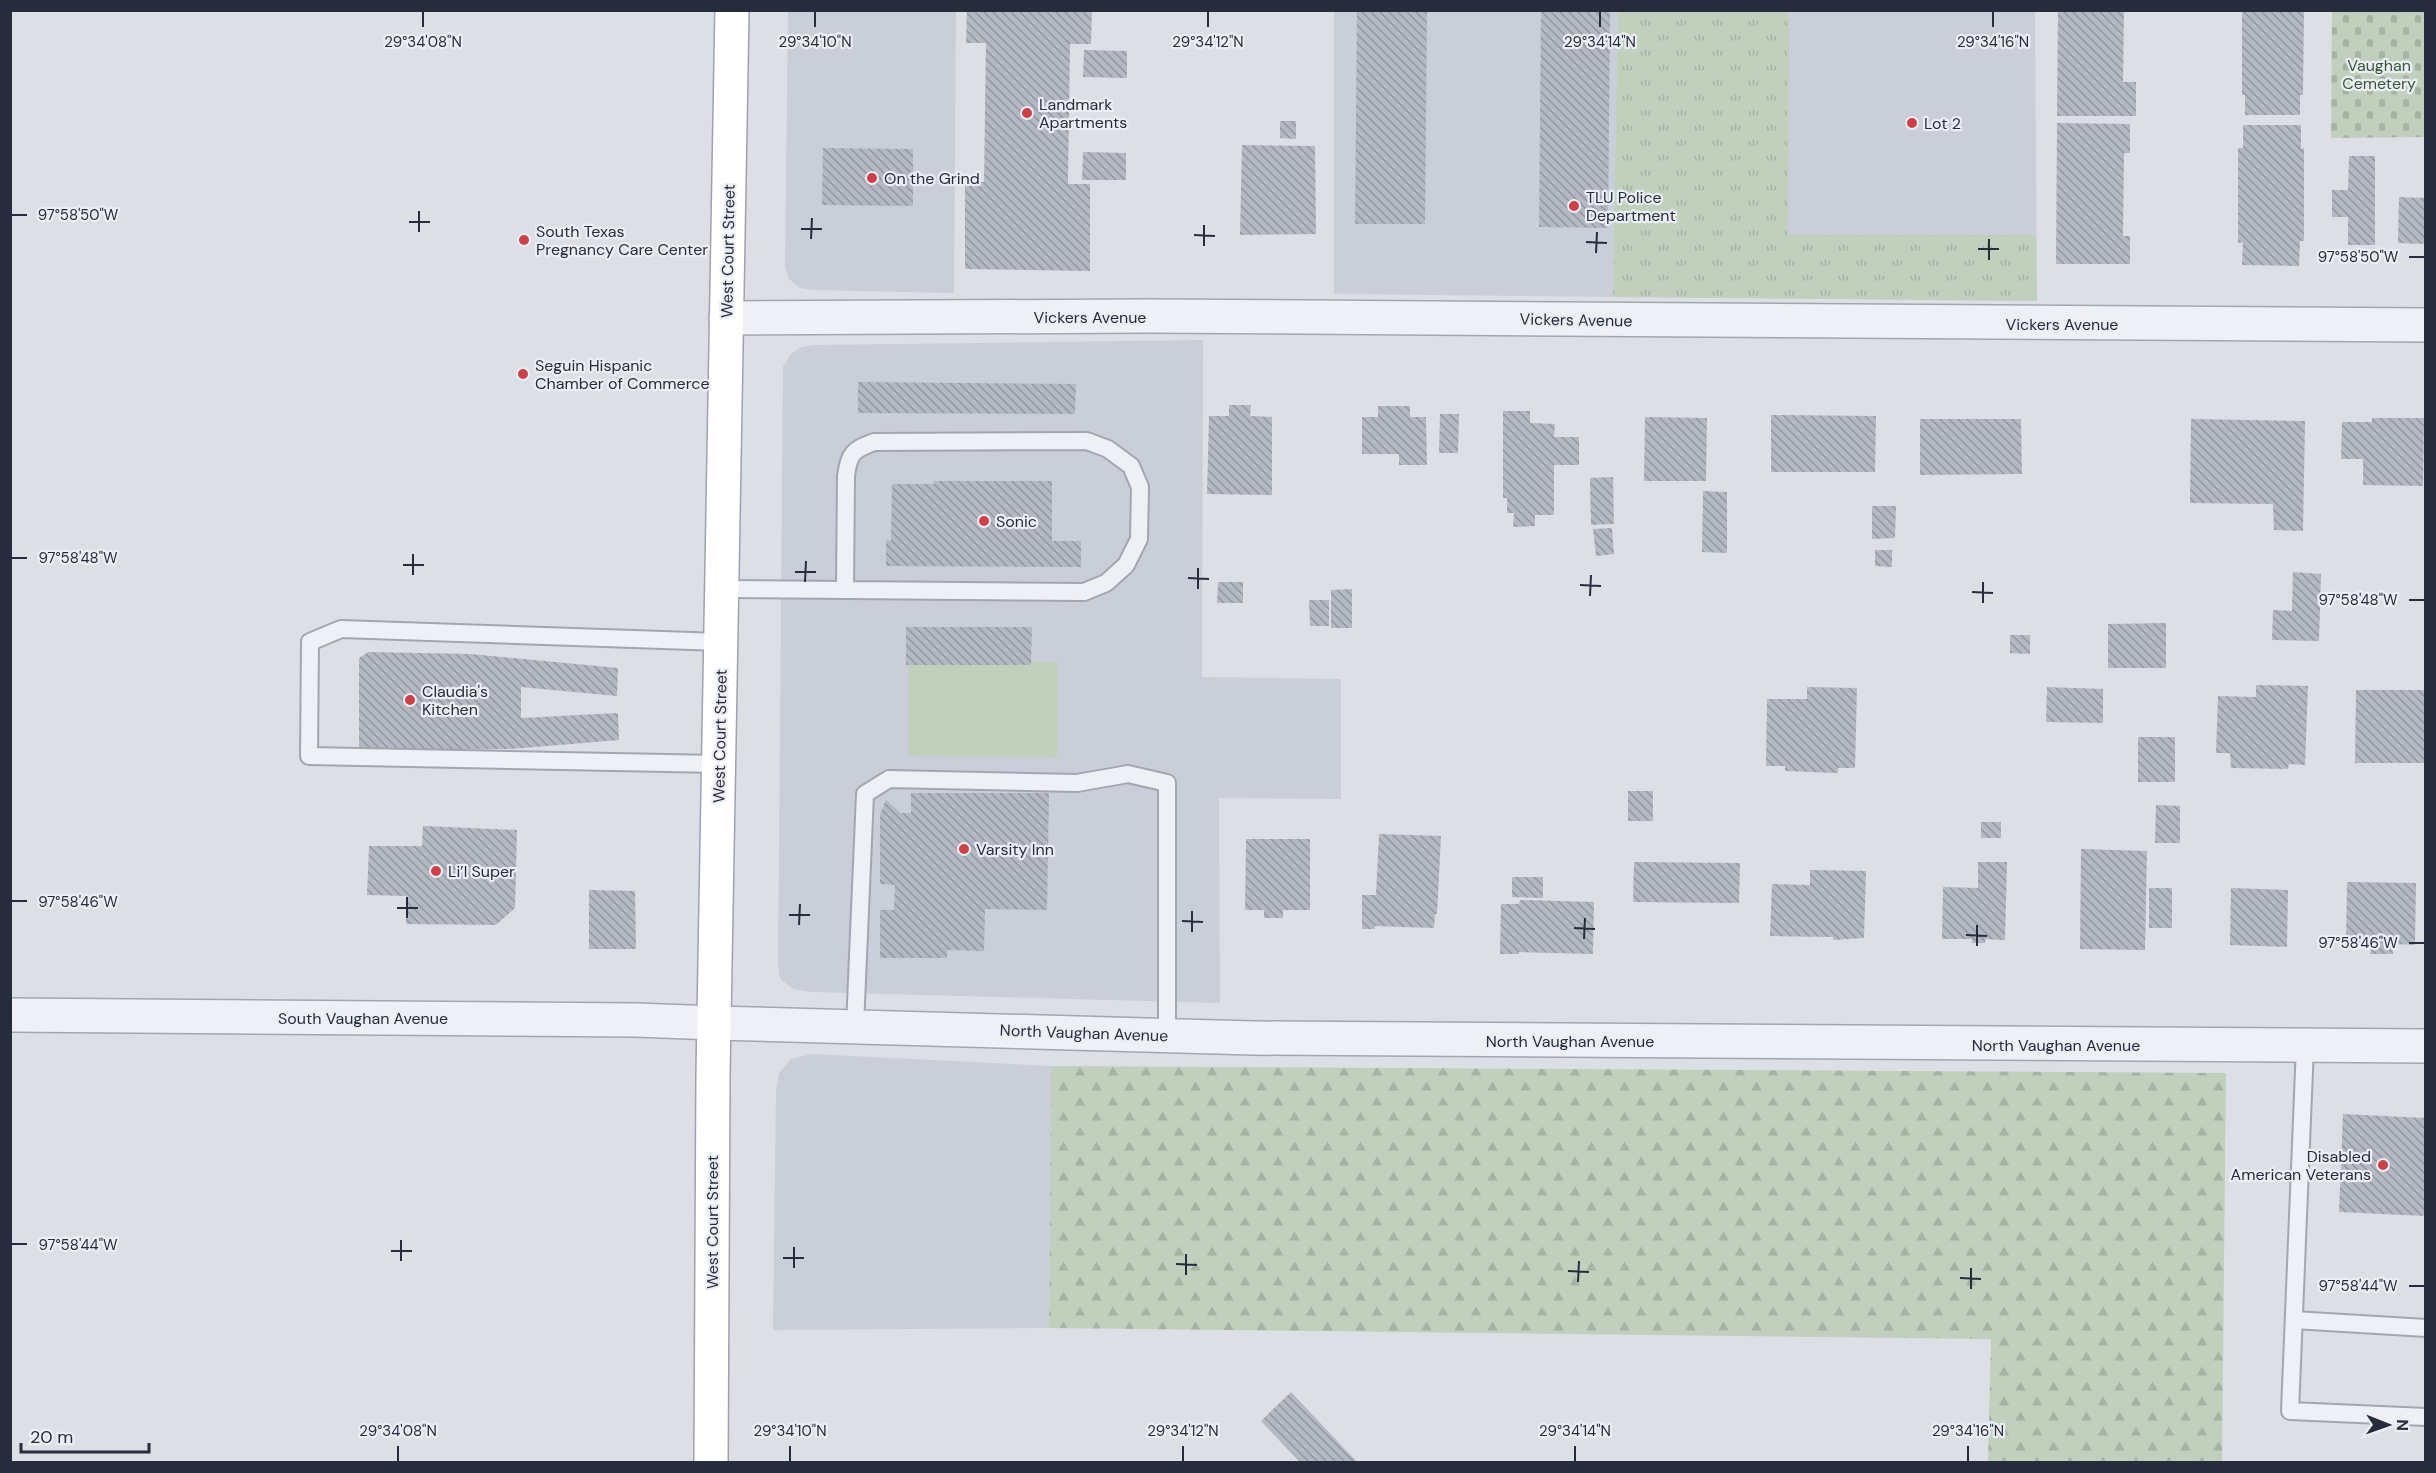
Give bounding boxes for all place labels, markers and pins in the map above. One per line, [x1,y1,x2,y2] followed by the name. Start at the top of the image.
[1039,94,1127,133] place label: Landmark Apartments
[1020,106,1034,120] marker: Landmark Apartments
[1924,113,1961,134] place label: Lot 2
[1905,116,1919,130] marker: Lot 2
[884,168,980,189] place label: On the Grind
[865,171,879,185] marker: On the Grind
[1586,187,1676,226] place label: TLU Police Department
[1567,199,1581,213] marker: TLU Police Department
[536,221,708,260] place label: South Texas Pregnancy Care Center
[517,233,531,247] marker: South Texas Pregnancy Care Center
[535,355,710,394] place label: Seguin Hispanic Chamber of Commerce
[516,367,530,381] marker: Seguin Hispanic Chamber of Commerce
[996,511,1037,532] place label: Sonic
[977,514,991,528] marker: Sonic
[422,681,488,720] place label: Claudia's Kitchen
[403,693,417,707] marker: Claudia's Kitchen
[976,839,1054,860] place label: Varsity Inn
[957,842,971,856] marker: Varsity Inn
[448,861,515,882] place label: Li’l Super
[429,864,443,878] marker: Li’l Super
[2231,1146,2371,1185] place label: Disabled American Veterans
[2376,1158,2390,1172] marker: Disabled American Veterans

